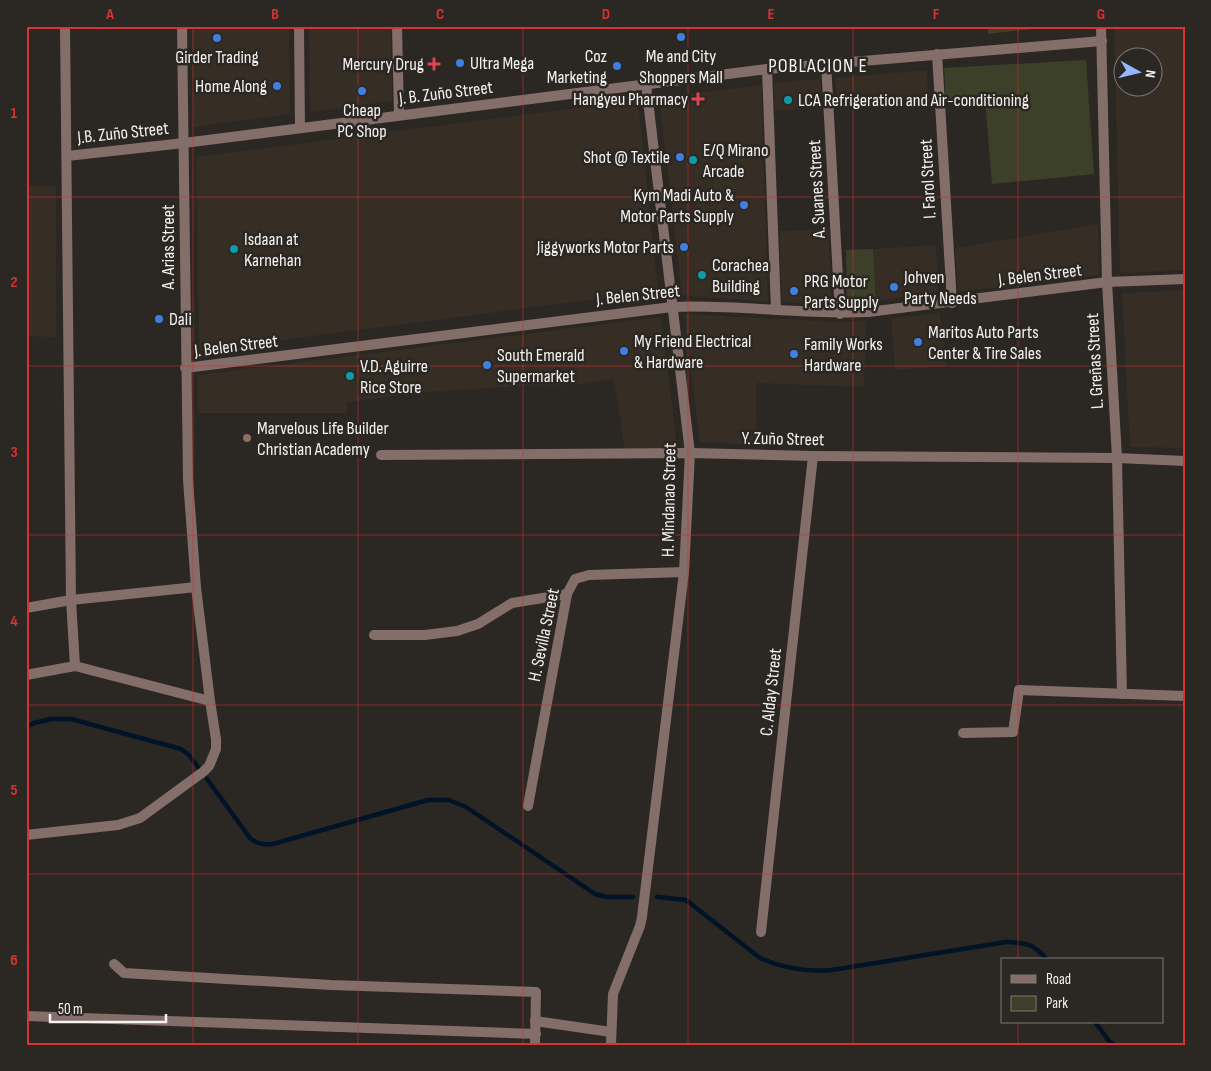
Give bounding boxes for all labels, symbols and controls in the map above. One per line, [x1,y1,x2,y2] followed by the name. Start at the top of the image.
[105,5,114,24] text: A
[271,5,279,24] text: B
[436,5,444,24] text: C
[602,5,610,24] text: D
[768,5,775,24] text: E
[933,5,940,24] text: F
[1097,5,1105,24] text: G
[675,31,687,43] marker: Me and City Shoppers Mall
[211,32,223,44] marker: Girder Trading
[547,46,608,88] place label: Coz Marketing
[639,46,723,88] place label: Me and City Shoppers Mall
[175,47,259,68] place label: Girder Trading
[1114,48,1164,98] north arrow
[470,53,534,74] place label: Ultra Mega
[343,54,424,75] place label: Mercury Drug
[768,54,868,78] district label: POBLACION E
[454,57,466,69] marker: Ultra Mega
[428,58,440,70] marker: Mercury Drug
[611,60,623,72] marker: Coz Marketing
[1141,69,1159,79] text: N
[195,76,267,97] place label: Home Along
[397,77,495,109] street label: J. B. Zuño Street
[271,80,283,92] marker: Home Along
[356,85,368,97] marker: Cheap PC Shop
[573,89,688,110] place label: Hangyeu Pharmacy
[798,90,1029,111] place label: LCA Refrigeration and Air-conditioning
[692,93,704,105] marker: Hangyeu Pharmacy
[782,94,794,106] marker: LCA Refrigeration and Air-conditioning
[337,100,387,142] place label: Cheap PC Shop
[11,104,18,123] text: 1
[75,118,170,148] street label: J.B. Zuño Street
[915,138,941,219] street label: I. Farol Street
[804,139,830,240] street label: A. Suanes Street
[702,140,768,182] place label: E/Q Mirano Arcade
[583,147,670,168] place label: Shot @ Textile
[674,151,686,163] marker: Shot @ Textile
[687,154,699,166] marker: E/Q Mirano Arcade
[620,185,734,227] place label: Kym Madi Auto & Motor Parts Supply
[738,199,750,211] marker: Kym Madi Auto & Motor Parts Supply
[158,204,179,290] street label: A. Arias Street
[244,229,301,271] place label: Isdaan at Karnehan
[536,237,674,258] place label: Jiggyworks Motor Parts
[678,241,690,253] marker: Jiggyworks Motor Parts
[228,243,240,255] marker: Isdaan at Karnehan
[712,255,769,297] place label: Corachea Building
[996,259,1084,291] street label: J. Belen Street
[903,267,977,309] place label: Johven Party Needs
[696,269,708,281] marker: Corachea Building
[804,271,879,313] place label: PRG Motor Parts Supply
[10,273,18,292] text: 2
[594,280,681,310] street label: J. Belen Street
[888,281,900,293] marker: Johven Party Needs
[788,285,800,297] marker: PRG Motor Parts Supply
[169,309,192,330] place label: Dali
[1082,312,1108,409] street label: L. Greñas Street
[153,313,165,325] marker: Dali
[928,322,1042,364] place label: Maritos Auto Parts Center & Tire Sales
[192,330,280,362] street label: J. Belen Street
[634,331,751,373] place label: My Friend Electrical & Hardware
[804,334,883,376] place label: Family Works Hardware
[912,336,924,348] marker: Maritos Auto Parts Center & Tire Sales
[497,345,585,387] place label: South Emerald Supermarket
[618,345,630,357] marker: My Friend Electrical & Hardware
[788,348,800,360] marker: Family Works Hardware
[360,356,428,398] place label: V.D. Aguirre Rice Store
[481,359,493,371] marker: South Emerald Supermarket
[344,370,356,382] marker: V.D. Aguirre Rice Store
[257,418,389,460] place label: Marvelous Life Builder Christian Academy
[741,428,825,450] street label: Y. Zuño Street
[241,432,253,444] marker: Marvelous Life Builder Christian Academy
[658,442,681,557] street label: H. Mindanao Street
[10,443,18,462] text: 3
[524,586,564,684] street label: H. Sevilla Street
[10,612,18,631] text: 4
[756,646,786,737] street label: C. Alday Street
[10,781,18,800] text: 5
[10,951,18,970] text: 6
[1001,958,1164,1024] legend
[1046,970,1071,989] text: Road
[50,991,166,1023] scale bar
[1046,994,1068,1013] text: Park
[58,1000,83,1019] text: 50 m

